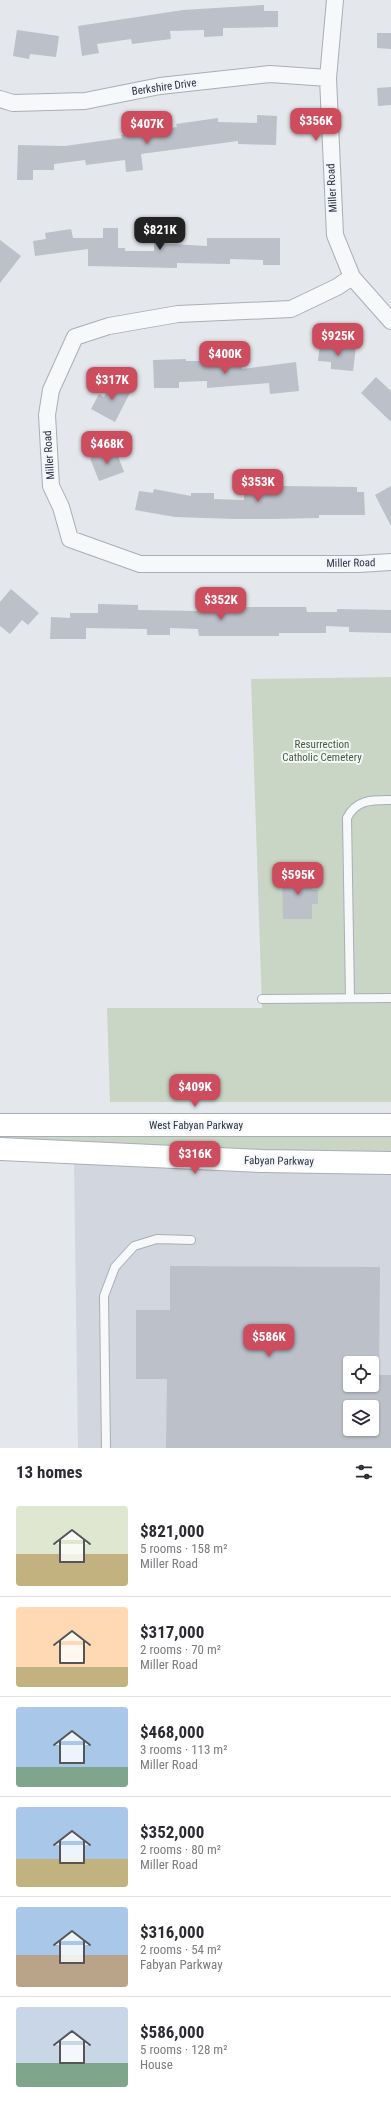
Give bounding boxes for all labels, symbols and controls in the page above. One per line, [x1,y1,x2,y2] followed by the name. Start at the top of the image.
[131,76,197,98] street label: Berkshire Drive
[288,108,344,142] pin: $356K
[119,111,175,145] pin: $407K
[299,113,333,128] text: $356K
[130,116,164,131] text: $407K
[324,163,340,213] street label: Miller Road
[132,217,188,251] pin: $821K
[143,222,177,237] text: $821K
[310,323,366,357] pin: $925K
[321,328,355,343] text: $925K
[197,341,253,375] pin: $400K
[208,346,242,361] text: $400K
[84,367,140,401] pin: $317K
[95,372,129,387] text: $317K
[41,430,57,480] street label: Miller Road
[79,431,135,465] pin: $468K
[90,436,124,451] text: $468K
[230,469,286,503] pin: $353K
[241,474,275,489] text: $353K
[326,556,376,570] street label: Miller Road
[193,587,249,621] pin: $352K
[204,592,238,607] text: $352K
[282,738,362,764] park label: Resurrection Catholic Cemetery
[270,862,326,896] pin: $595K
[281,867,315,882] text: $595K
[167,1074,223,1108] pin: $409K
[178,1079,212,1094] text: $409K
[149,1119,243,1132] street label: West Fabyan Parkway
[167,1141,223,1175] pin: $316K
[178,1146,212,1161] text: $316K
[244,1154,314,1168] street label: Fabyan Parkway
[241,1324,297,1358] pin: $586K
[252,1329,286,1344] text: $586K
[343,1356,379,1436] map controls
[343,1356,379,1392] button: locate
[343,1400,379,1436] button: layers
[353,1461,375,1483] icon: filters
[16,1462,82,1482] text: 13 homes
[140,1521,204,1541] text: $821,000
[48,1522,96,1570] icon: home
[140,1541,227,1556] text: 5 rooms · 158 m²
[140,1556,198,1571] text: Miller Road
[140,1622,204,1642] text: $317,000
[48,1623,96,1671] icon: home
[140,1642,221,1657] text: 2 rooms · 70 m²
[140,1657,198,1672] text: Miller Road
[140,1722,204,1742] text: $468,000
[48,1723,96,1771] icon: home
[140,1742,227,1757] text: 3 rooms · 113 m²
[140,1757,198,1772] text: Miller Road
[140,1822,204,1842] text: $352,000
[48,1823,96,1871] icon: home
[140,1842,221,1857] text: 2 rooms · 80 m²
[140,1857,198,1872] text: Miller Road
[140,1922,204,1942] text: $316,000
[48,1923,96,1971] icon: home
[140,1942,221,1957] text: 2 rooms · 54 m²
[140,1957,223,1972] text: Fabyan Parkway
[140,2022,204,2042] text: $586,000
[48,2023,96,2071] icon: home
[140,2042,227,2057] text: 5 rooms · 128 m²
[140,2057,173,2072] text: House

